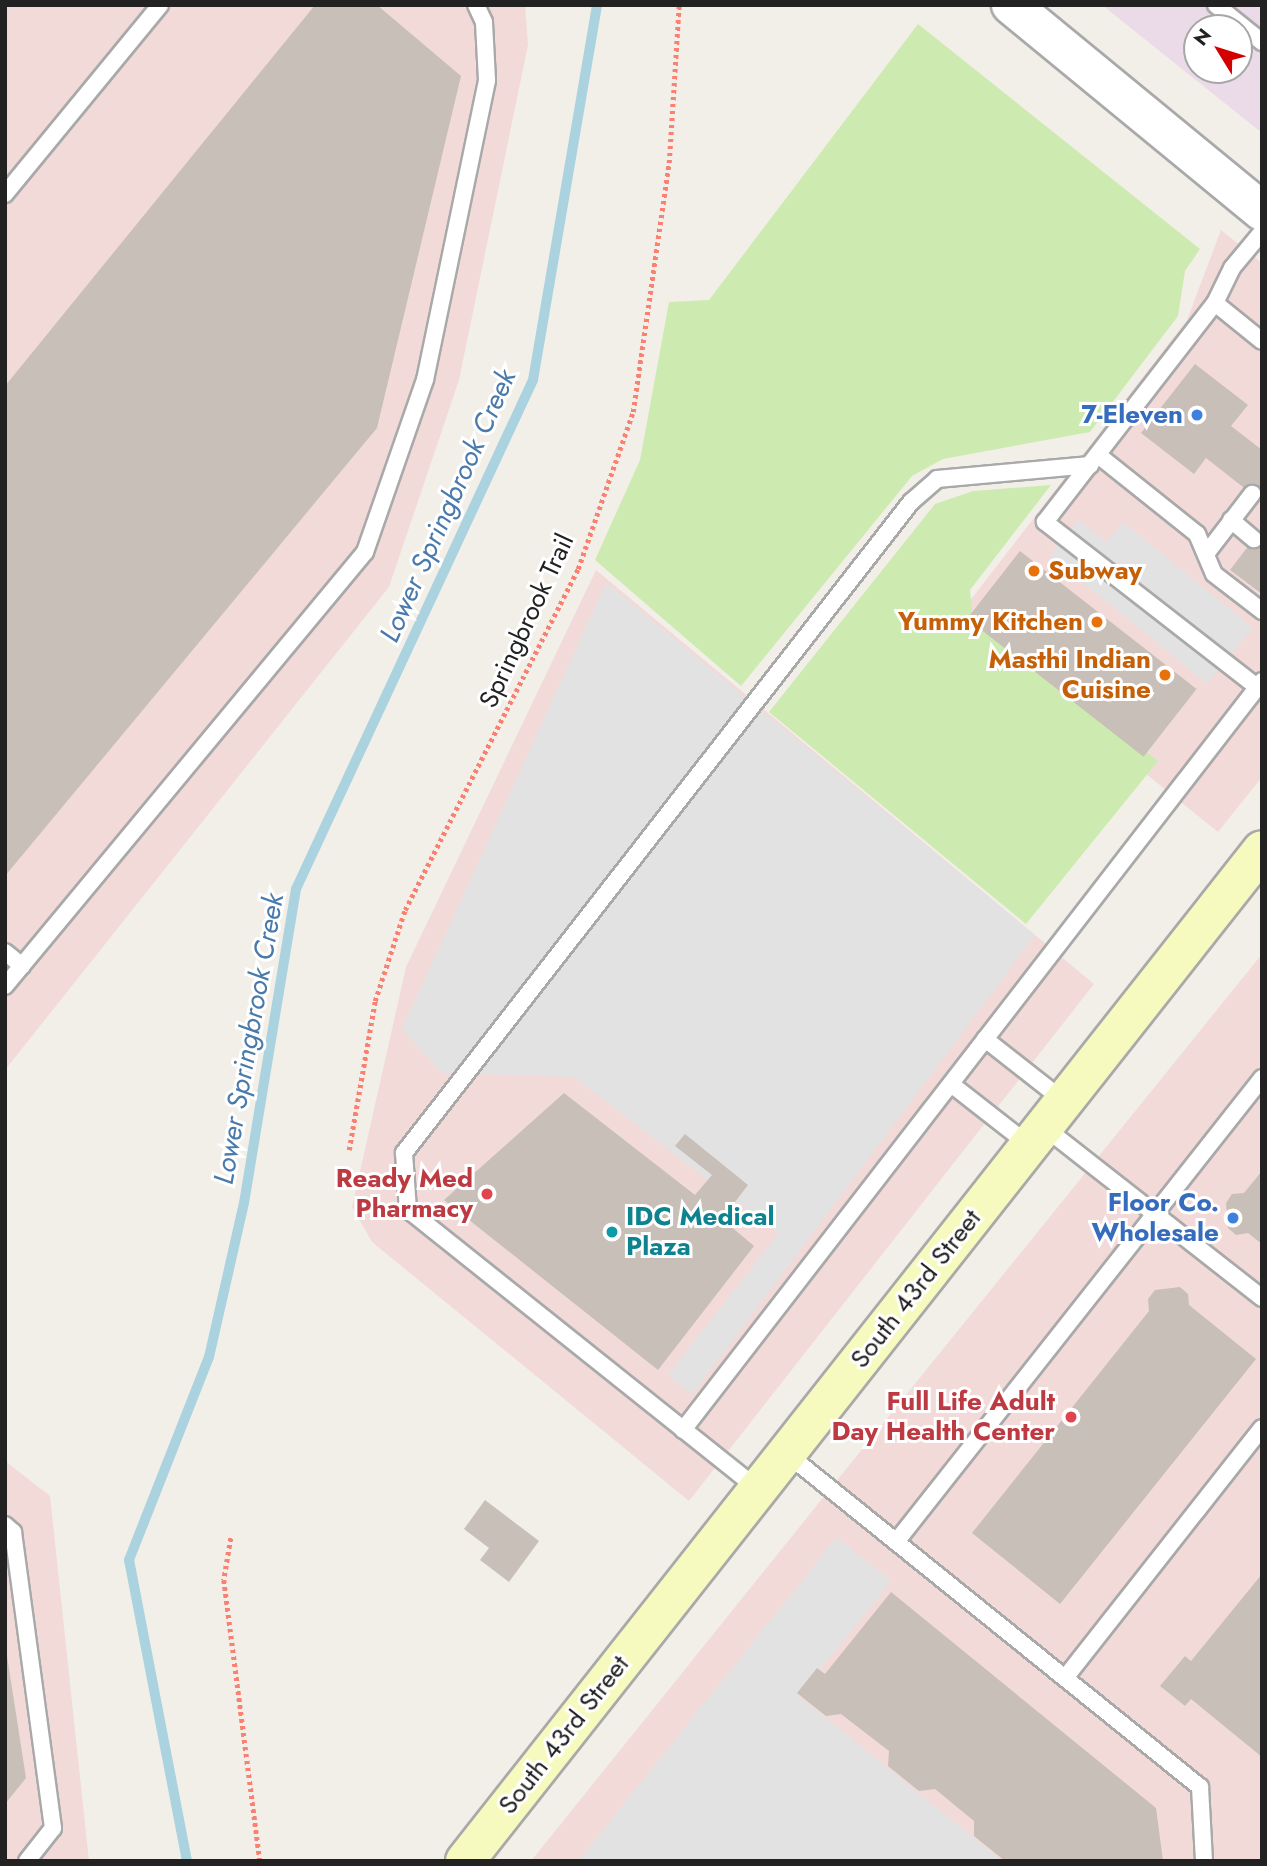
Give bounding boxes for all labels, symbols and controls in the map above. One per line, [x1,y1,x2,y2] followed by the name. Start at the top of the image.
[1183,14,1253,84] north arrow
[1187,23,1218,51] text: N
[373,364,523,648] water label: Lower Springbrook Creek
[1081,399,1183,431] place label: 7-Eleven
[1189,407,1205,423] marker: 7-Eleven
[473,529,581,713] street label: Springbrook Trail
[1048,555,1142,587] place label: Subway
[1026,563,1042,579] marker: Subway
[898,606,1083,638] place label: Yummy Kitchen
[1089,614,1105,630] marker: Yummy Kitchen
[988,644,1151,706] place label: Masthi Indian Cuisine
[1157,667,1173,683] marker: Masthi Indian Cuisine
[207,891,291,1187] water label: Lower Springbrook Creek
[336,1163,473,1224] place label: Ready Med Pharmacy
[479,1186,495,1202] marker: Ready Med Pharmacy
[1091,1187,1219,1248] place label: Floor Co. Wholesale
[626,1201,775,1262] place label: IDC Medical Plaza
[844,1203,988,1375] street label: South 43rd Street
[1225,1210,1241,1226] marker: Floor Co. Wholesale
[604,1224,620,1240] marker: IDC Medical Plaza
[832,1386,1055,1448] place label: Full Life Adult Day Health Center
[1061,1407,1081,1427] marker: Full Life Adult Day Health Center
[492,1649,636,1821] street label: South 43rd Street

